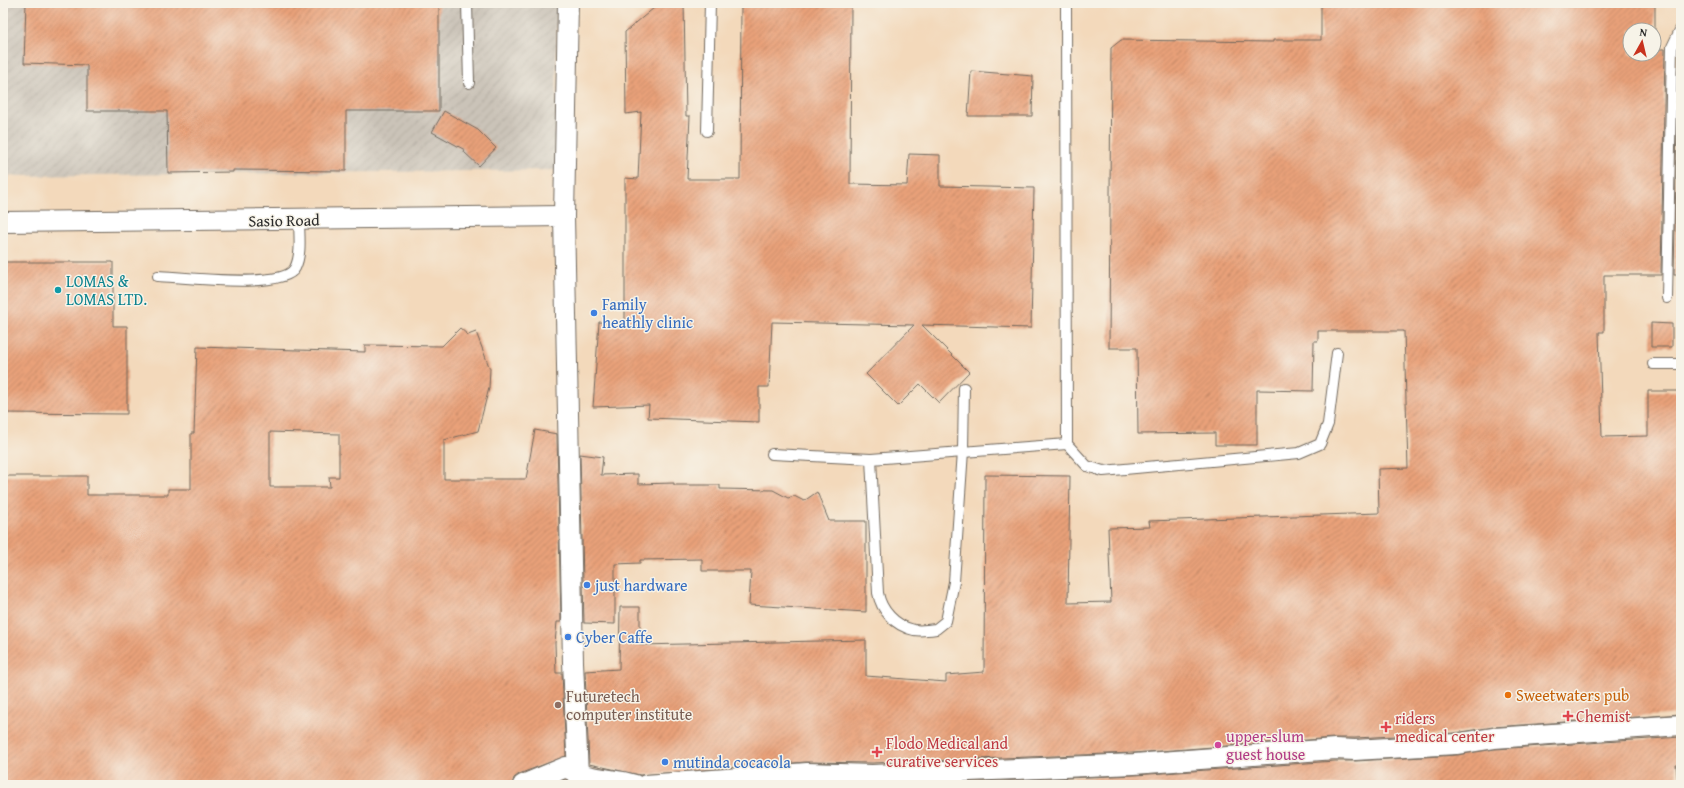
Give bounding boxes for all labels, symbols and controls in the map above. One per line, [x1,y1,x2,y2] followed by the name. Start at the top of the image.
[1622,22,1662,62] north arrow
[1639,24,1649,41] text: N
[248,207,320,233] street label: Sasio Road
[66,269,147,311] place label: LOMAS & LOMAS LTD.
[53,285,63,295] marker: LOMAS & LOMAS LTD.
[602,292,693,334] place label: Family heathly clinic
[589,308,599,318] marker: Family heathly clinic
[593,573,688,597] place label: just hardware
[582,580,592,590] marker: just hardware
[576,625,653,649] place label: Cyber Caffe
[563,632,573,642] marker: Cyber Caffe
[1516,683,1629,707] place label: Sweetwaters pub
[566,684,692,726] place label: Futuretech computer institute
[1503,690,1513,700] marker: Sweetwaters pub
[553,700,563,710] marker: Futuretech computer institute
[1576,704,1631,728] place label: Chemist
[1395,706,1495,748] place label: riders medical center
[1563,711,1573,721] marker: Chemist
[1380,721,1392,733] marker: riders medical center
[1226,724,1305,766] place label: upper-slum guest house
[886,731,1009,773] place label: Flodo Medical and curative services
[1213,740,1223,750] marker: upper-slum guest house
[871,746,883,758] marker: Flodo Medical and curative services
[673,750,791,774] place label: mutinda cocacola
[660,757,670,767] marker: mutinda cocacola

